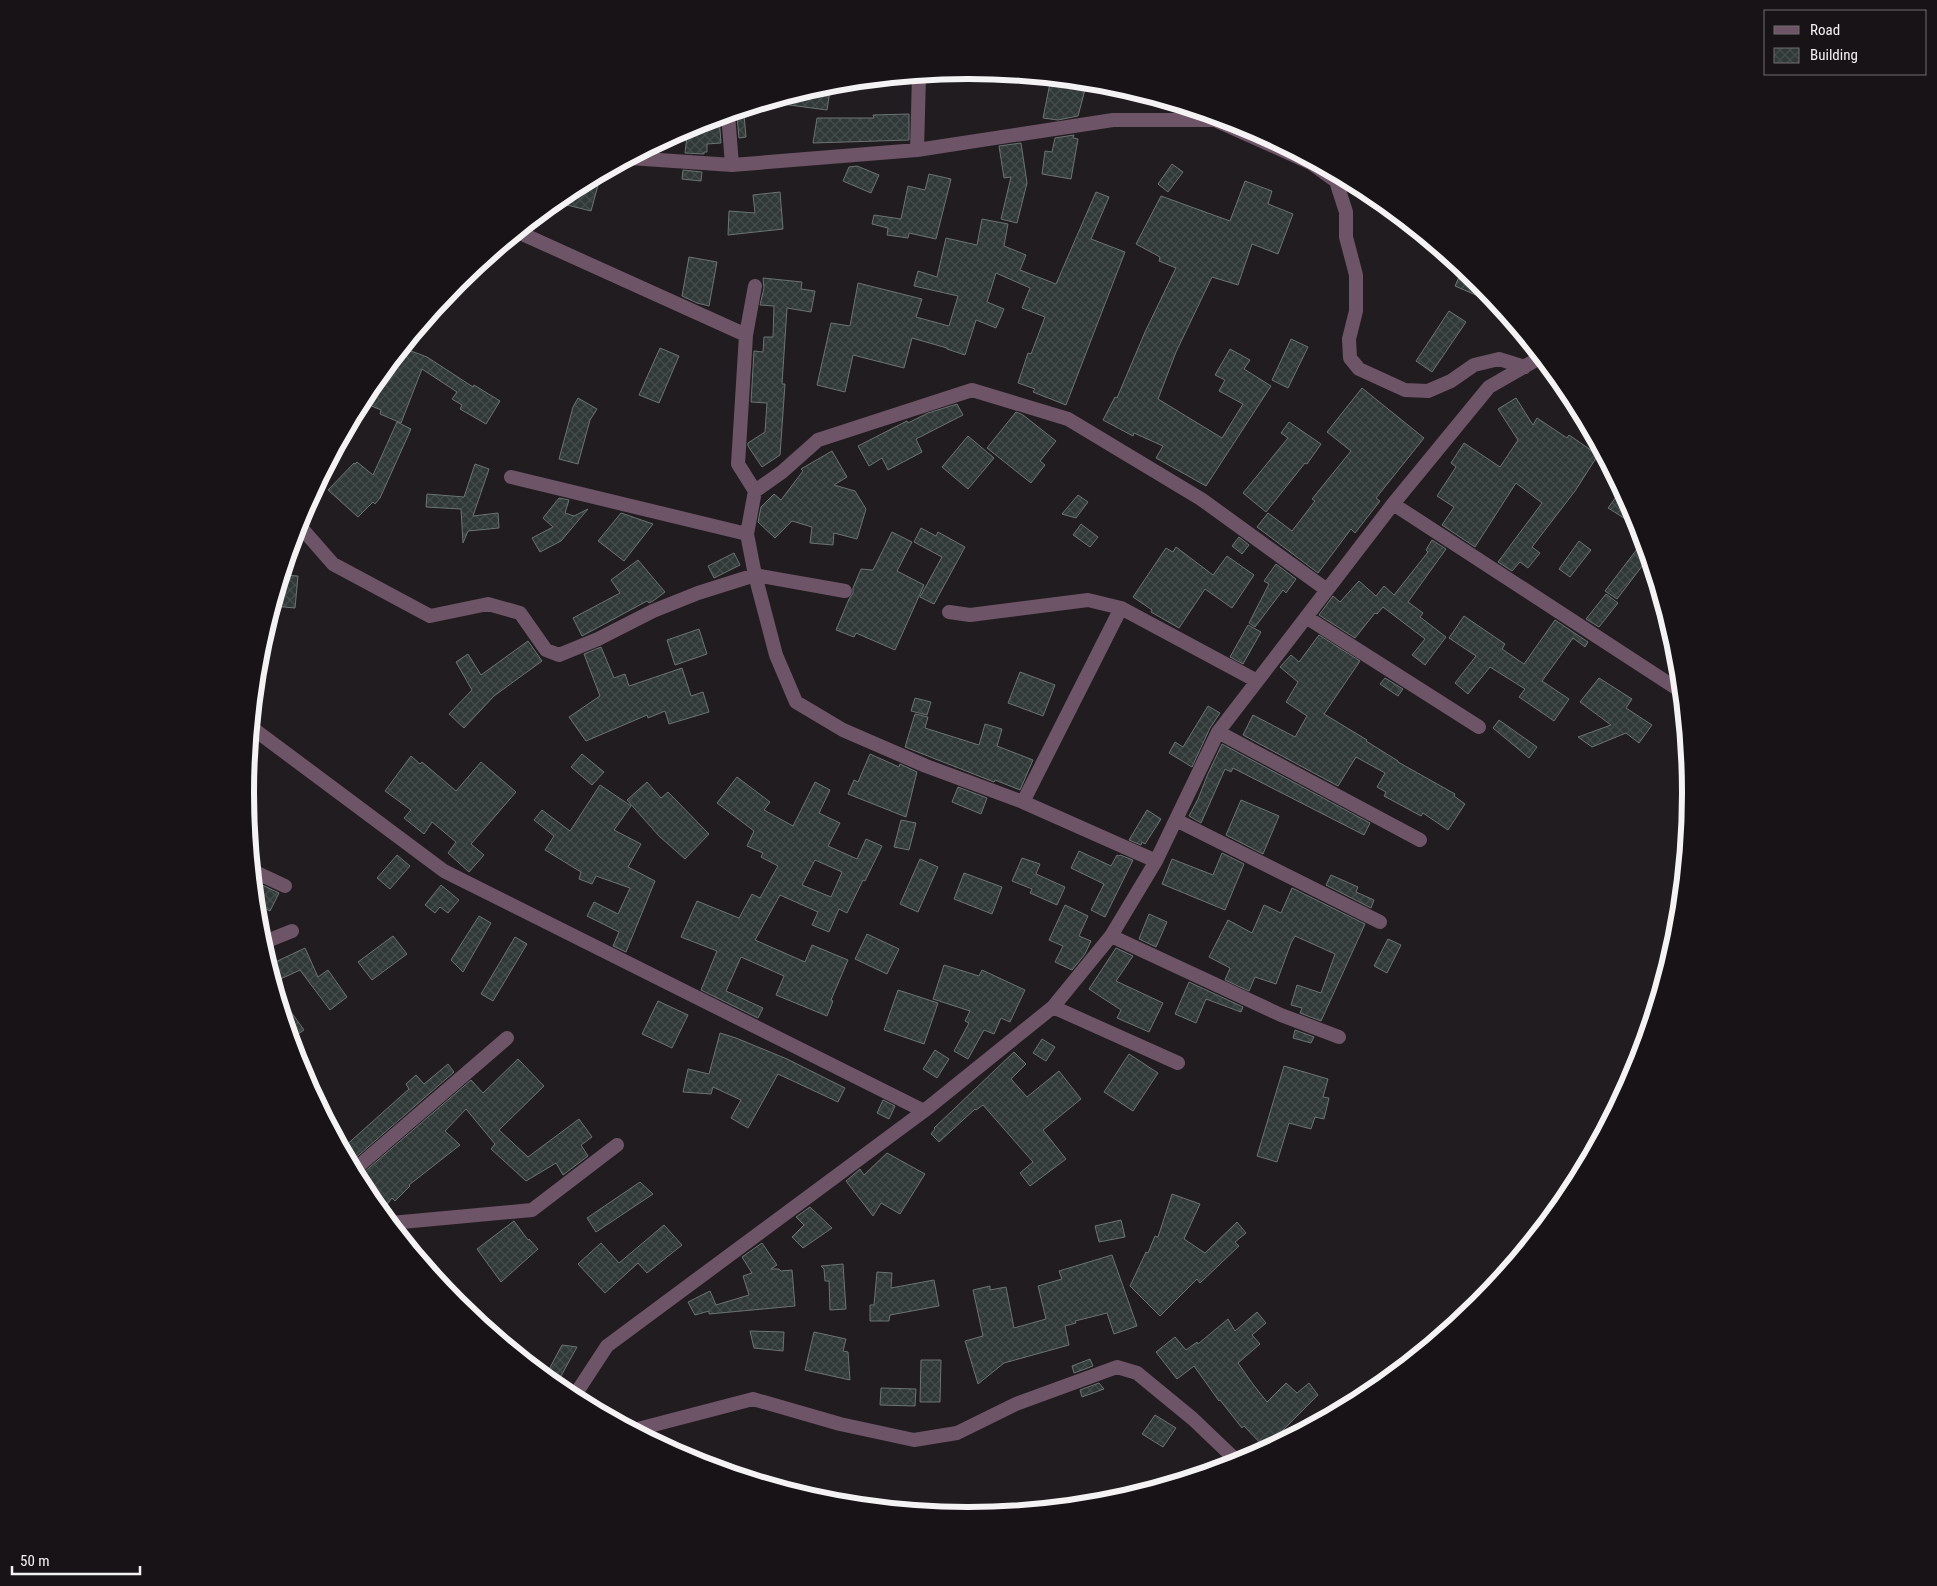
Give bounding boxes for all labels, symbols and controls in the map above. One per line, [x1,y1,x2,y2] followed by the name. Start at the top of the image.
[1764,10,1927,75] legend
[1810,21,1840,39] text: Road
[1810,46,1858,64] text: Building
[12,1544,140,1576] scale bar
[20,1552,50,1570] text: 50 m

